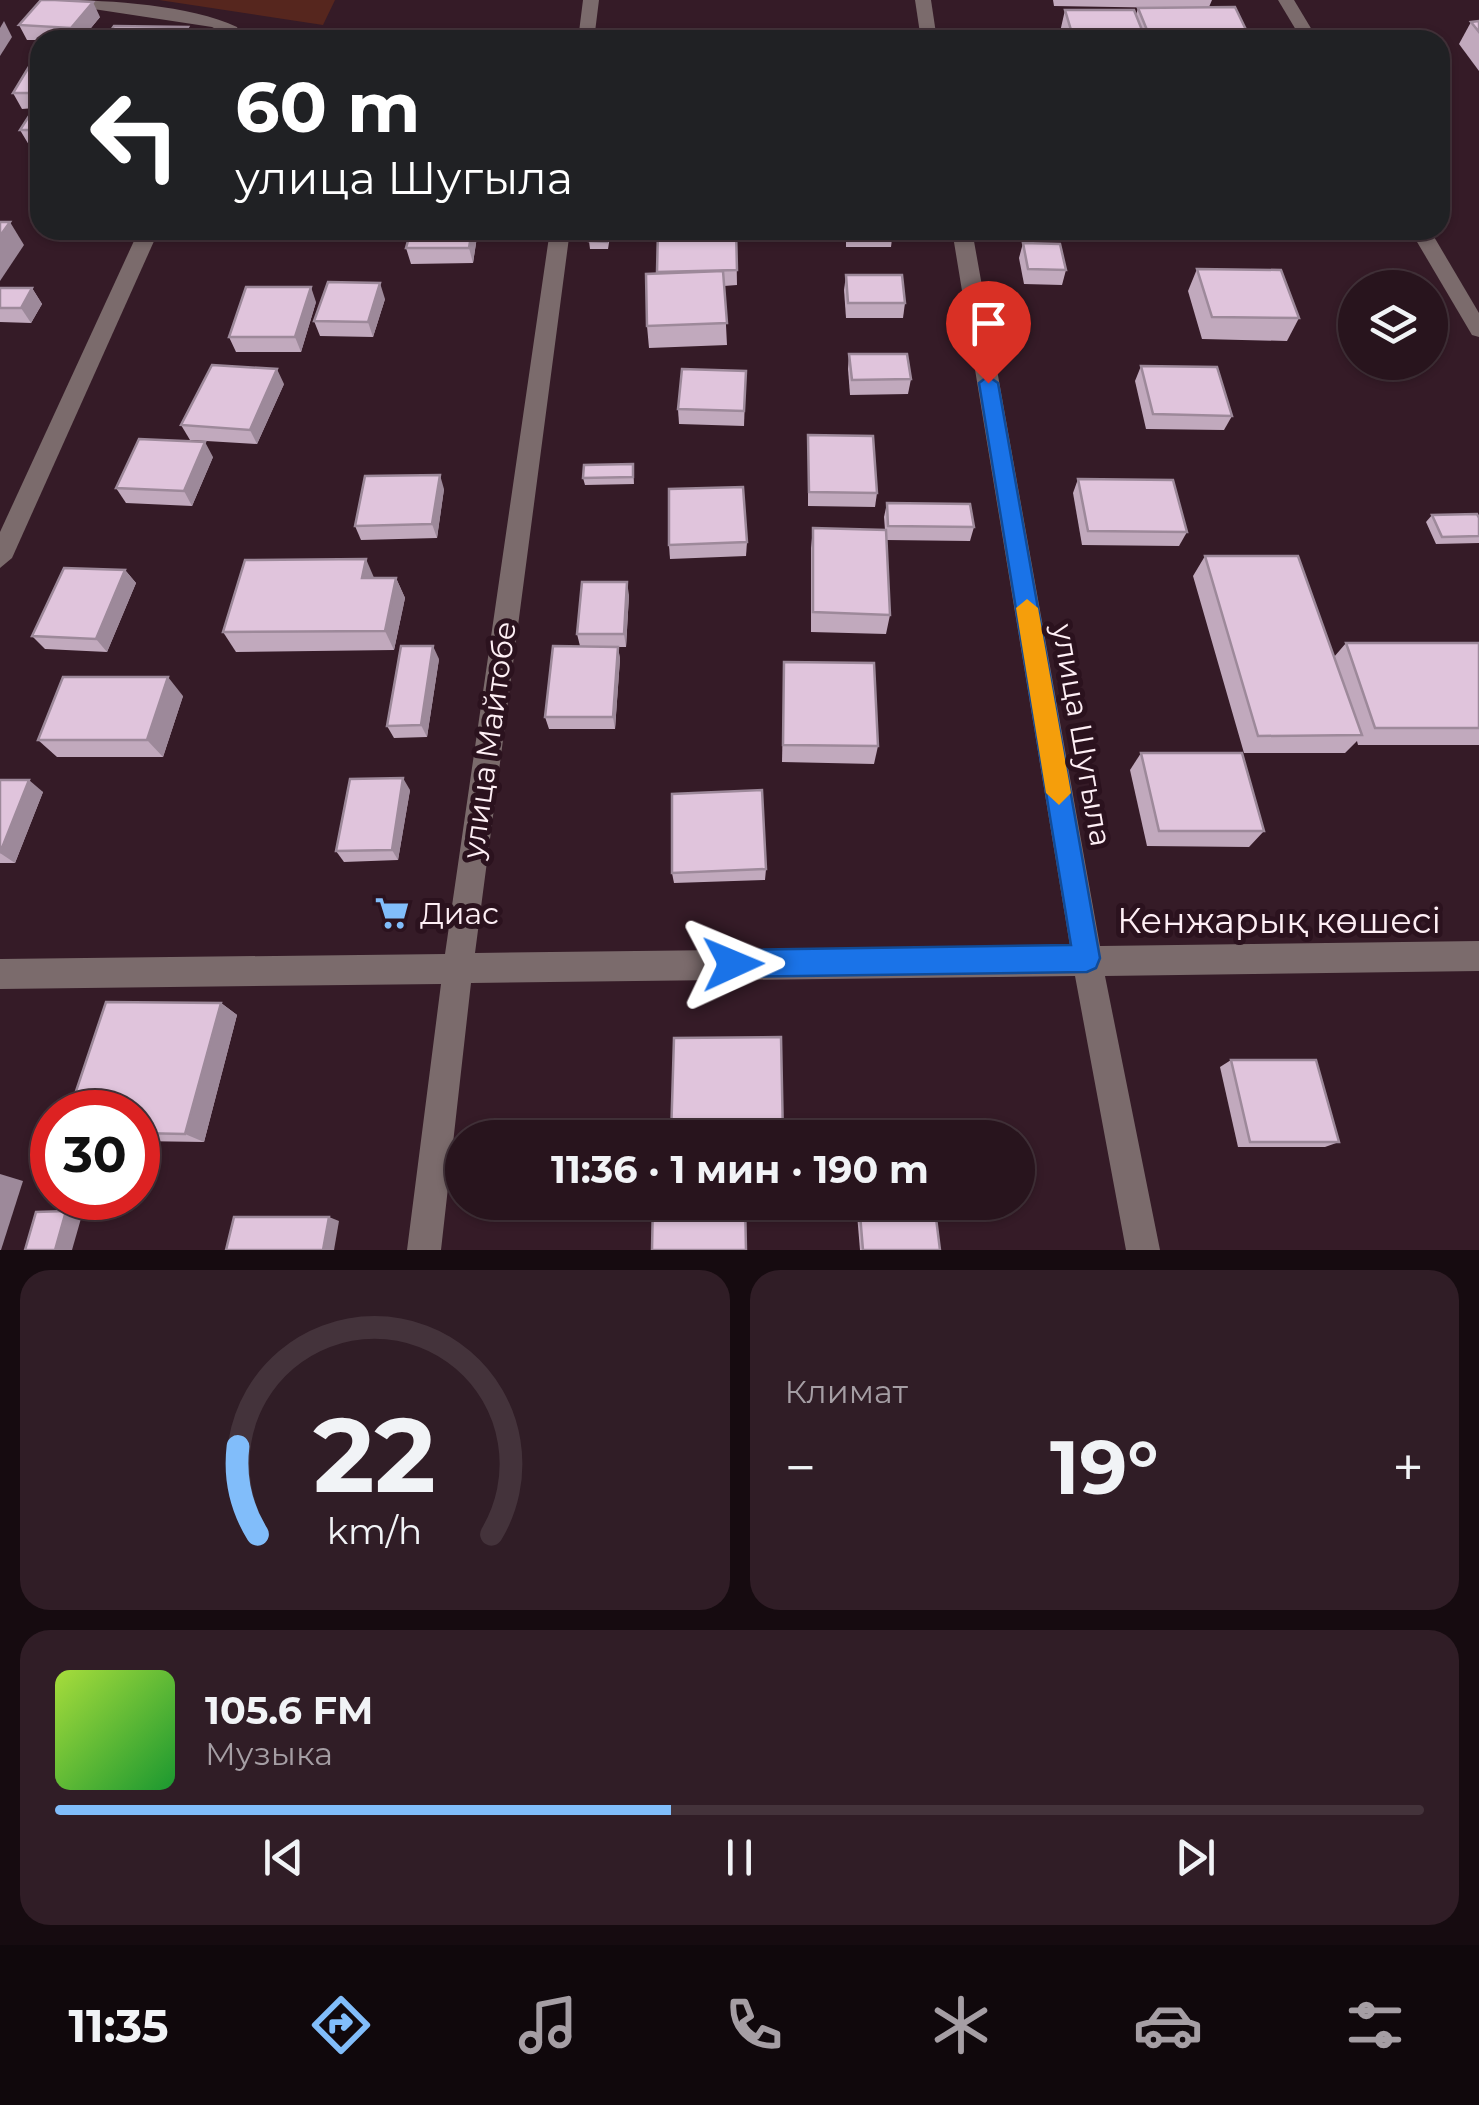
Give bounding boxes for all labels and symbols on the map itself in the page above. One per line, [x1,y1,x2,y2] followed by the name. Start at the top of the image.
[946,281,1031,384] pin
[454,619,524,862] street label: улица Майтобе
[1044,620,1120,849] street label: улица Шугыла
[373,894,411,932] supermarket icon: Диас
[420,895,499,932] place label: Диас
[1117,899,1441,942] street label: Кенжарық көшесі
[681,912,785,1016] position arrow
[30,1090,160,1220] speed limit sign: 30

